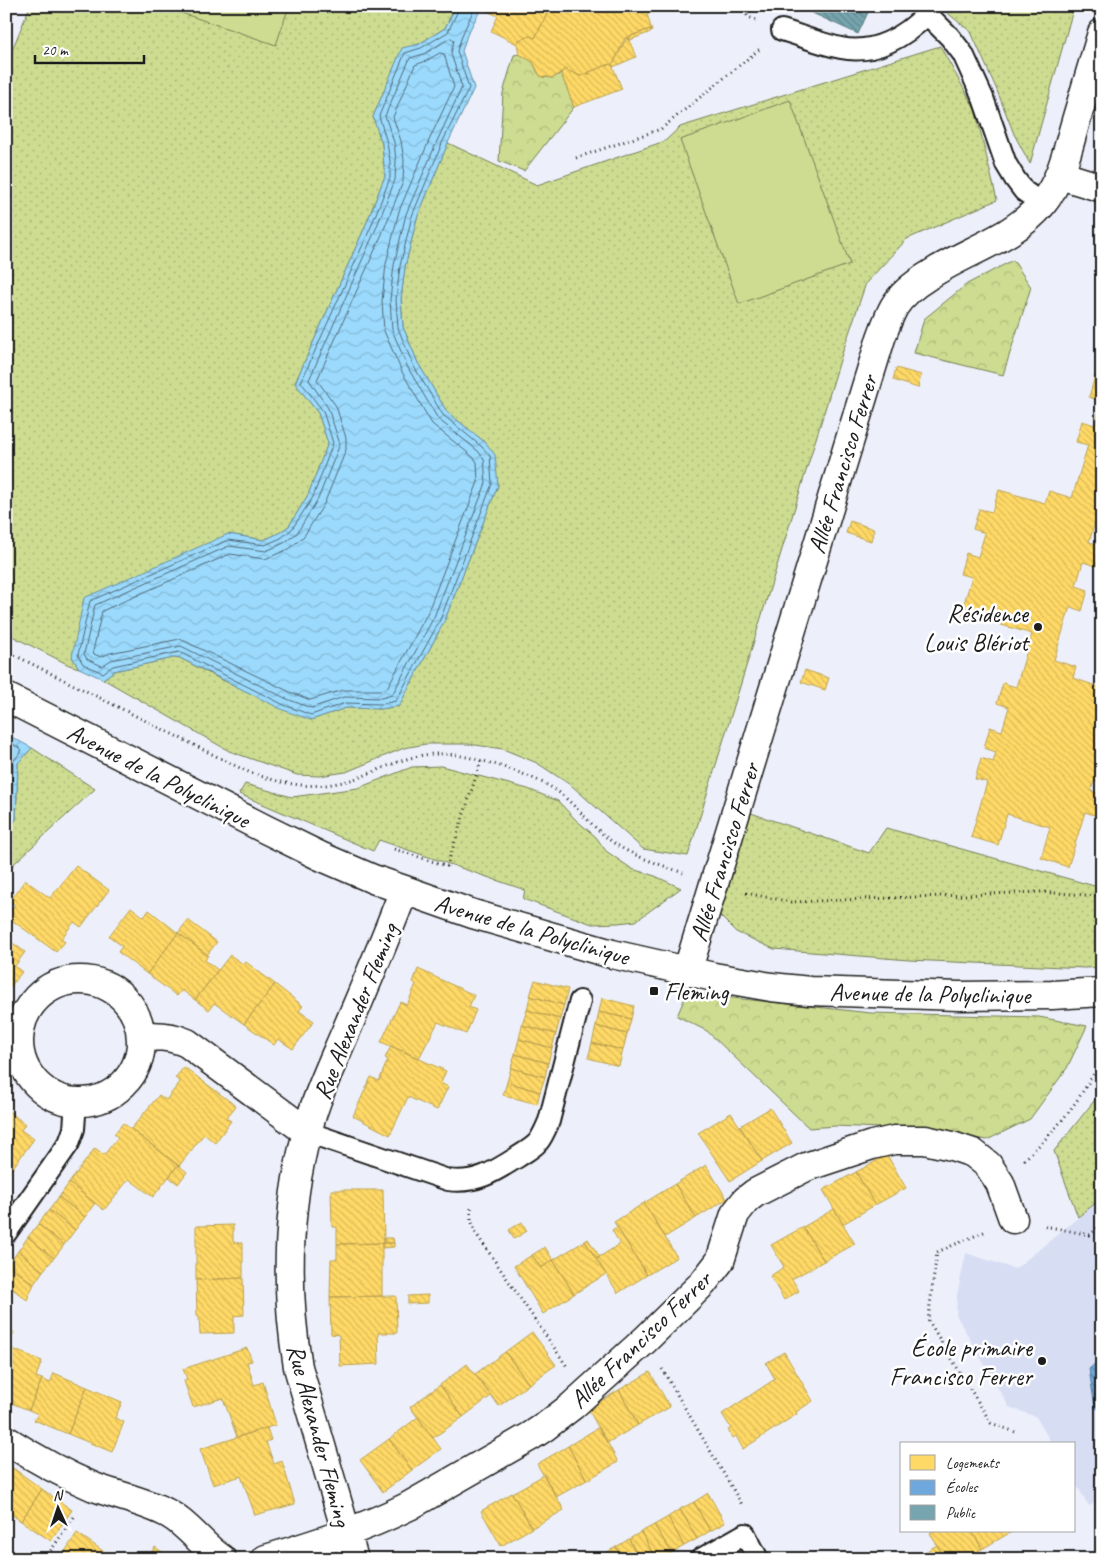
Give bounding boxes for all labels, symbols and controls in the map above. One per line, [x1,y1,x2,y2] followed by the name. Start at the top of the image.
[35,32,144,64] scale bar
[42,41,69,60] text: 20 m
[801,369,886,557] street label: Allée Francisco Ferrer
[924,598,1031,659] place label: Résidence Louis Blériot
[1032,621,1044,633] marker: Résidence Louis Blériot
[62,716,257,837] street label: Avenue de la Polyclinique
[683,757,768,945] street label: Allée Francisco Ferrer
[431,887,634,974] street label: Avenue de la Polyclinique
[306,917,407,1104] street label: Rue Alexander Fleming
[664,976,729,1008] place label: Fleming
[829,976,1032,1012] street label: Avenue de la Polyclinique
[648,985,660,997] marker: Fleming
[563,1263,720,1415] street label: Allée Francisco Ferrer
[889,1332,1034,1393] place label: École primaire Francisco Ferrer
[279,1341,359,1532] street label: Rue Alexander Fleming
[1036,1355,1048,1367] marker: École primaire Francisco Ferrer
[900,1442,1076,1532] legend
[946,1454,1001,1473] text: Logements
[946,1478,979,1497] text: Écoles
[32,1482,82,1532] north arrow
[53,1487,64,1504] text: N
[946,1504,976,1523] text: Public

